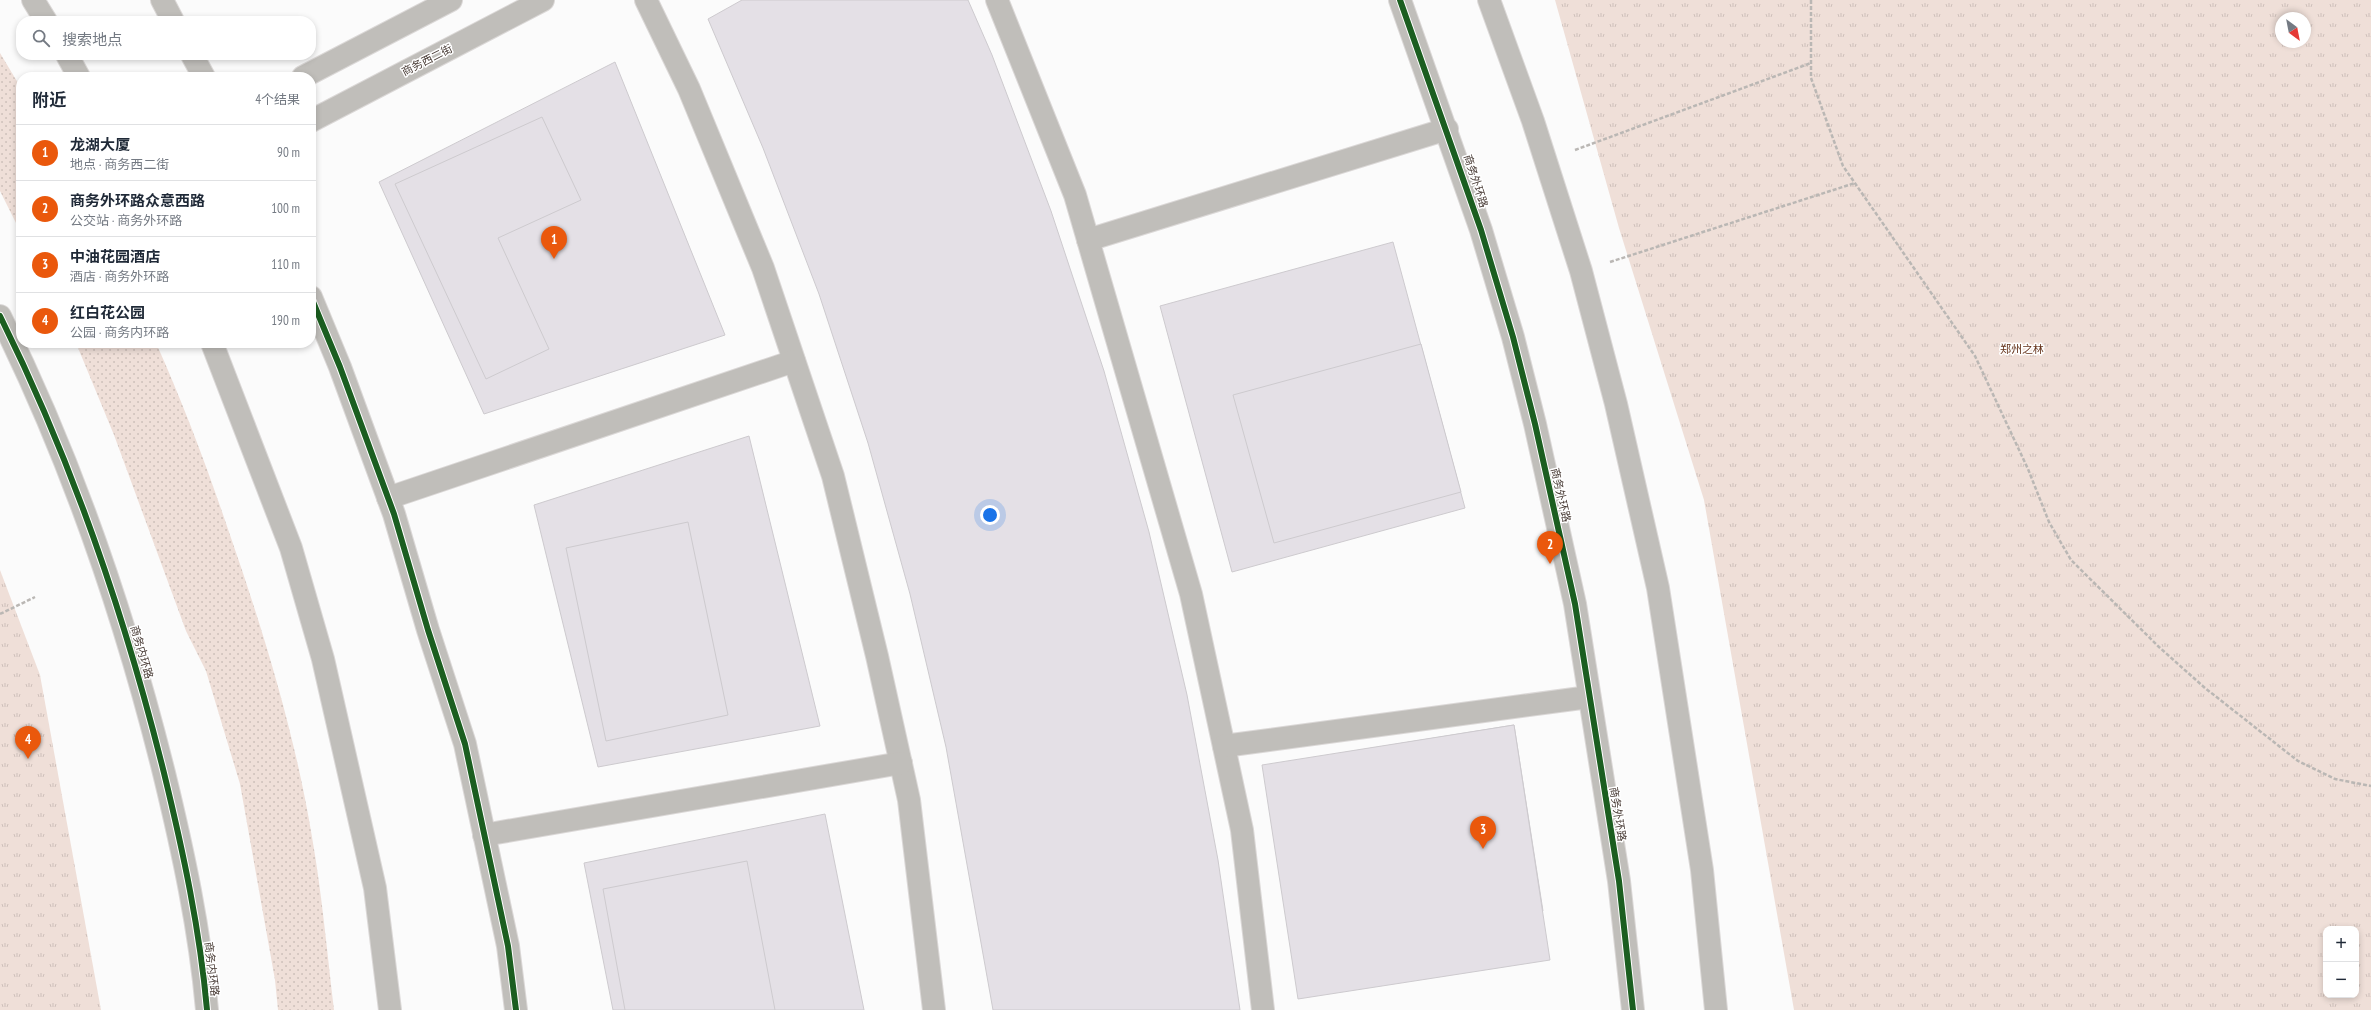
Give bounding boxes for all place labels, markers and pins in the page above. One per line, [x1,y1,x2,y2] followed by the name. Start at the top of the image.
[541,226,567,259] pin: 1
[1537,531,1563,564] pin: 2
[15,726,41,759] pin: 4
[1470,816,1496,849] pin: 3

